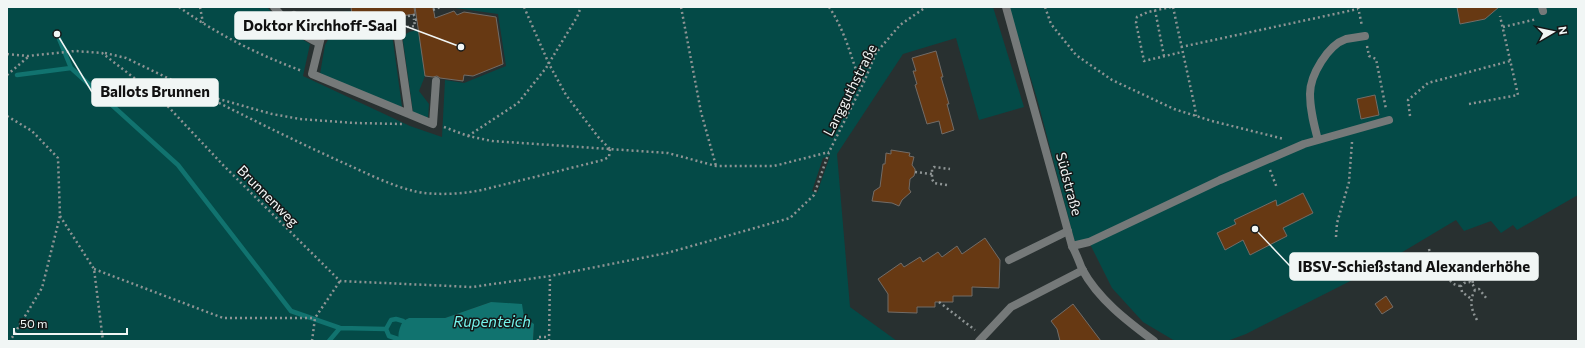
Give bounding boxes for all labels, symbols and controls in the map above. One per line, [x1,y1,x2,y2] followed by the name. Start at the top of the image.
[235,12,405,39] callout: Doktor Kirchhoff-Saal
[1533,12,1573,52] north arrow
[243,16,397,34] text: Doktor Kirchhoff-Saal
[1556,25,1570,35] text: N
[819,41,880,139] street label: Langguthstraße
[92,79,218,106] callout: Ballots Brunnen
[100,82,210,100] text: Ballots Brunnen
[1053,150,1086,217] street label: Südstraße
[234,161,303,230] street label: Brunnenweg
[1290,253,1538,280] callout: IBSV-Schießstand Alexanderhöhe
[1298,257,1530,275] text: IBSV-Schießstand Alexanderhöhe
[14,310,127,336] scale bar
[453,312,531,330] water label: Rupenteich
[20,316,48,330] text: 50 m

